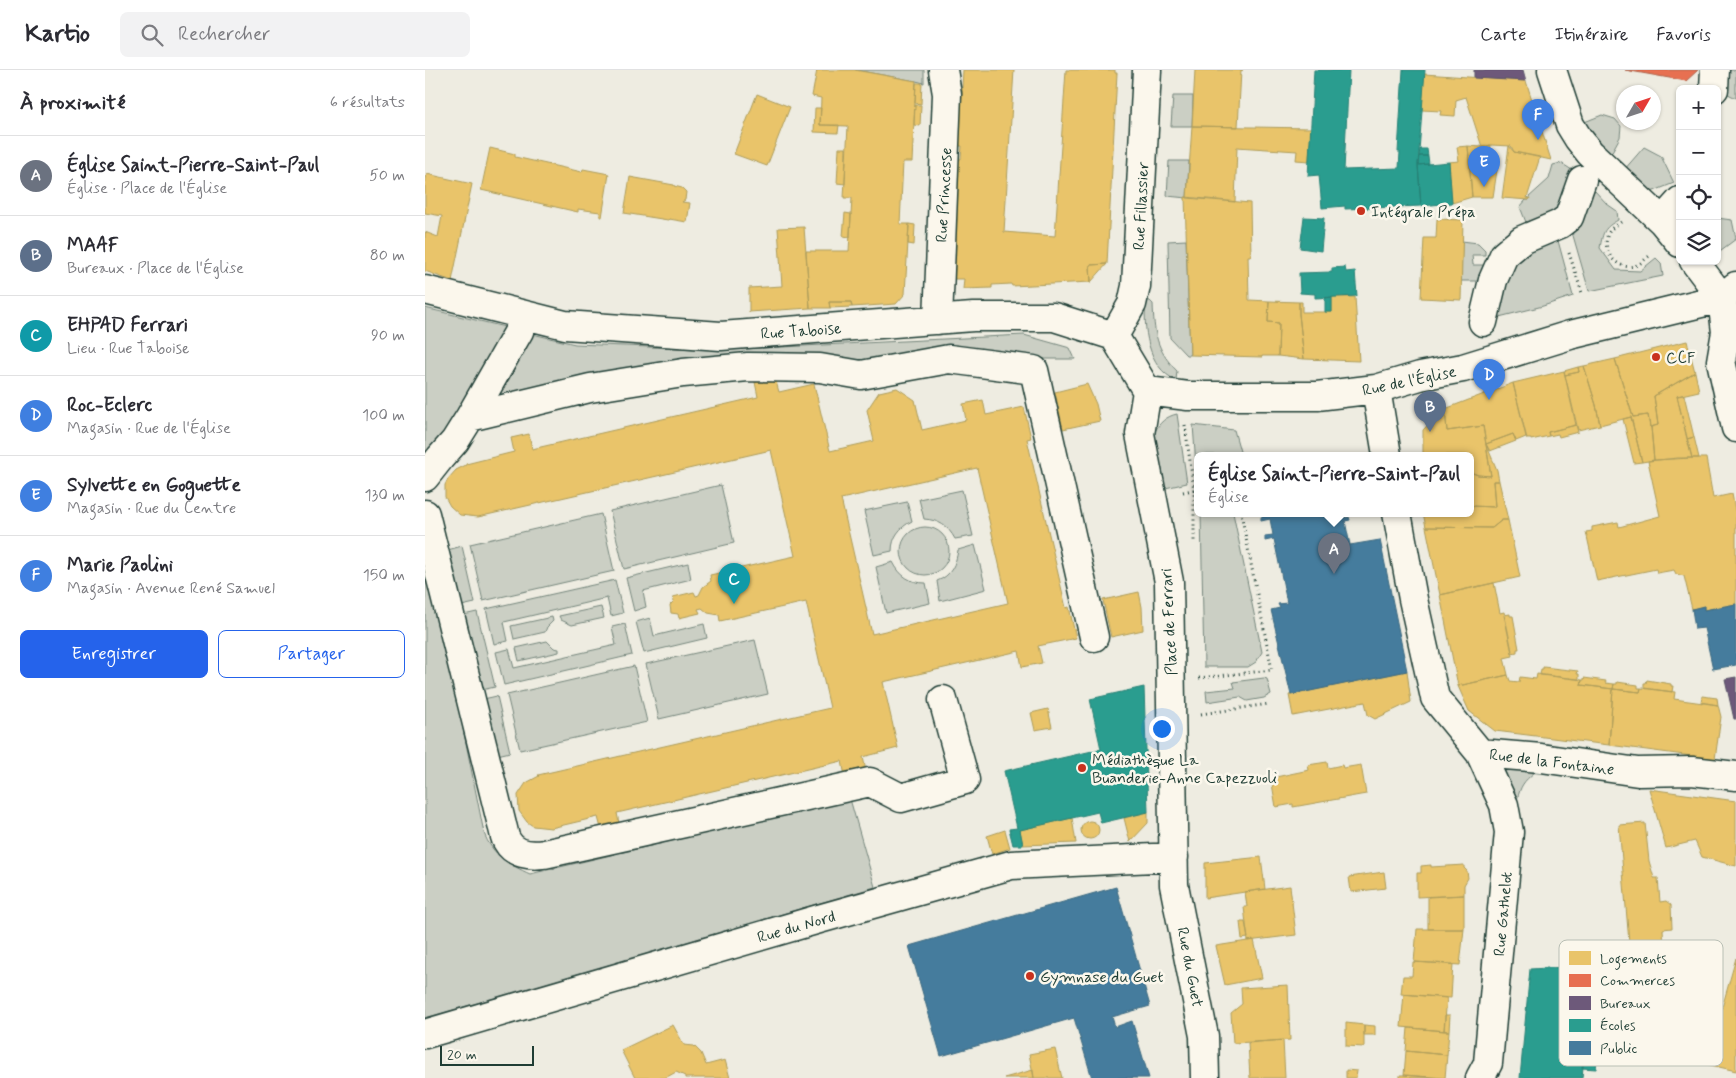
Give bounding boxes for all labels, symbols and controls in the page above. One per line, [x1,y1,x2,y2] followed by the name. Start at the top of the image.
[120,12,470,57] search box
[25,19,90,50] text: Kartio
[138,21,166,49] icon: search
[178,22,270,47] text: Rechercher
[1480,23,1526,47] text: Carte
[1554,23,1628,47] text: Itinéraire
[1656,23,1711,47] text: Favoris
[1616,85,1661,130] north arrow
[1676,85,1721,265] map controls
[1676,85,1721,130] button: +
[20,89,126,117] text: À proximité
[330,92,405,113] text: 6 résultats
[1522,99,1554,140] pin: F
[1676,130,1721,175] button: −
[1468,146,1500,187] pin: E
[932,147,957,243] street label: Rue Princesse
[67,153,319,178] text: Église Saint-Pierre-Saint-Paul
[1129,161,1154,251] street label: Rue Fillassier
[31,165,41,186] text: A
[369,165,405,186] text: 50 m
[1676,175,1721,220] button: locate
[67,178,227,199] text: Église · Place de l'Église
[1371,202,1476,223] place label: Intégrale Prépa
[1355,205,1367,217] marker: Intégrale Prépa
[1676,220,1721,265] button: layers
[67,233,119,258] text: MAAF
[31,245,41,266] text: B
[370,245,405,266] text: 80 m
[67,258,244,279] text: Bureaux · Place de l'Église
[67,313,188,338] text: EHPAD Ferrari
[760,318,843,345] street label: Rue Taboise
[30,325,42,346] text: C
[371,325,405,346] text: 90 m
[67,338,190,359] text: Lieu · Rue Taboise
[1666,348,1696,369] place label: CCF
[1650,351,1662,363] marker: CCF
[1473,359,1505,400] pin: D
[1360,361,1458,402] street label: Rue de l'Église
[1414,391,1446,432] pin: B
[67,393,152,418] text: Roc-Eclerc
[30,405,42,426] text: D
[362,405,405,426] text: 100 m
[67,418,231,439] text: Magasin · Rue de l'Église
[1194,452,1474,517] popup
[1208,462,1460,487] text: Église Saint-Pierre-Saint-Paul
[67,473,241,498] text: Sylvette en Goguette
[31,485,41,506] text: E
[364,485,405,506] text: 130 m
[1208,487,1249,508] text: Église
[67,498,236,519] text: Magasin · Rue du Centre
[1318,533,1350,574] pin: A
[67,553,173,578] text: Marie Paolini
[718,563,750,604] pin: C
[32,565,40,586] text: F
[363,565,405,586] text: 150 m
[1156,567,1183,676] street label: Place de Ferrari
[67,578,275,599] text: Magasin · Avenue René Samuel
[20,630,208,678] button: Enregistrer
[218,630,405,678] button: Partager
[1149,716,1175,742] your location
[1488,744,1616,781] street label: Rue de la Fontaine
[1092,750,1277,789] place label: Médiathèque La Buanderie-Anne Capezzuoli
[1076,762,1088,774] marker: Médiathèque La Buanderie-Anne Capezzuoli
[1489,871,1518,957] street label: Rue Gathelot
[755,906,838,949] street label: Rue du Nord
[1171,925,1208,1010] street label: Rue du Guet
[1559,940,1723,1066] legend
[1600,950,1667,970] text: Logements
[1040,967,1163,988] place label: Gymnase du Guet
[1024,970,1036,982] marker: Gymnase du Guet
[1600,972,1675,990] text: Commerces
[1600,995,1650,1013] text: Bureaux
[1600,1017,1636,1035] text: Écoles
[1600,1040,1637,1058] text: Public
[440,1043,534,1066] scale bar
[447,1046,477,1064] text: 20 m

